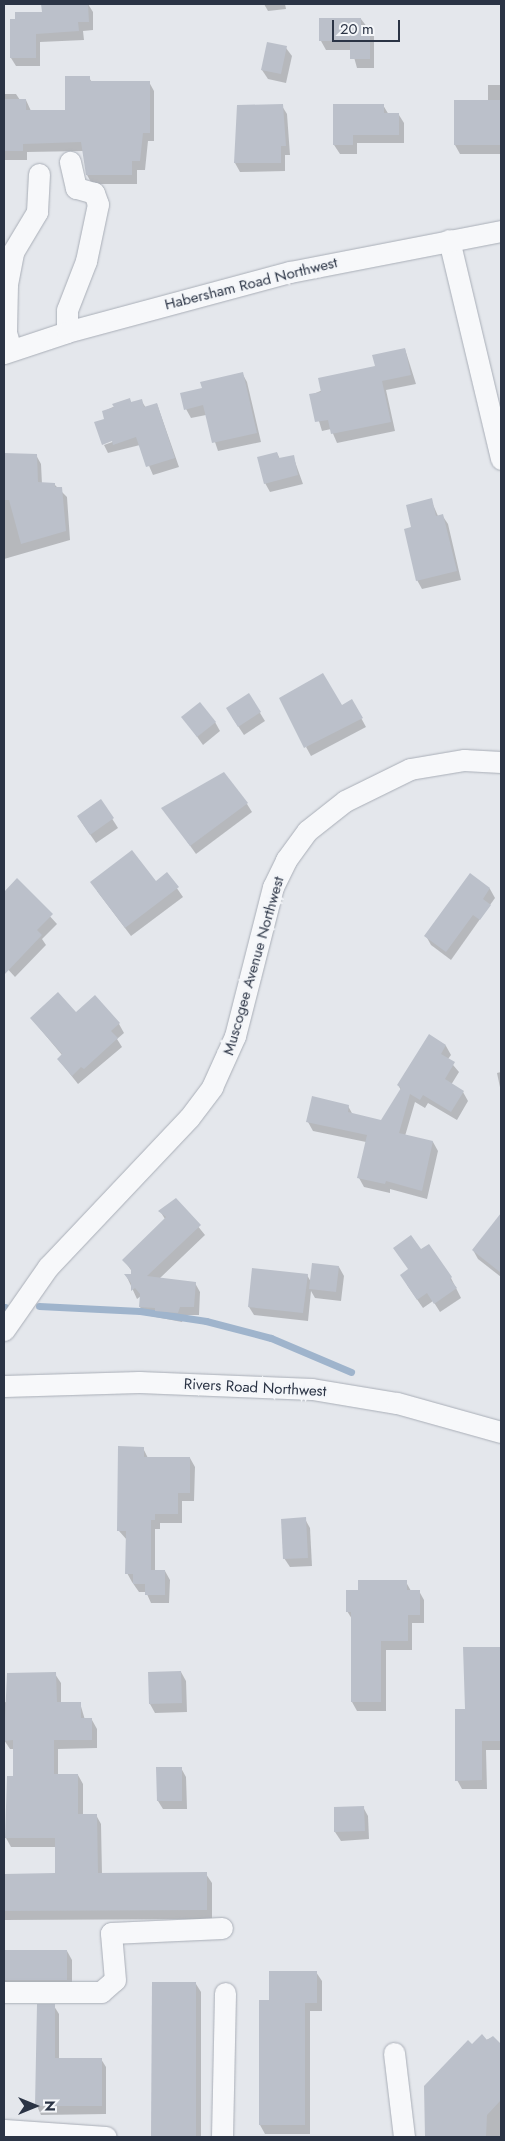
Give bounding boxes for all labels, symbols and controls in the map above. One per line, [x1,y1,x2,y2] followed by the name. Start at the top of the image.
[335,10,402,42] scale bar
[340,18,374,40] text: 20 m
[163,254,339,314] street label: Habersham Road Northwest
[220,875,288,1057] street label: Muscogee Avenue Northwest
[183,1375,327,1401] street label: Rivers Road Northwest
[10,2081,60,2131] north arrow
[40,2100,60,2112] text: N

